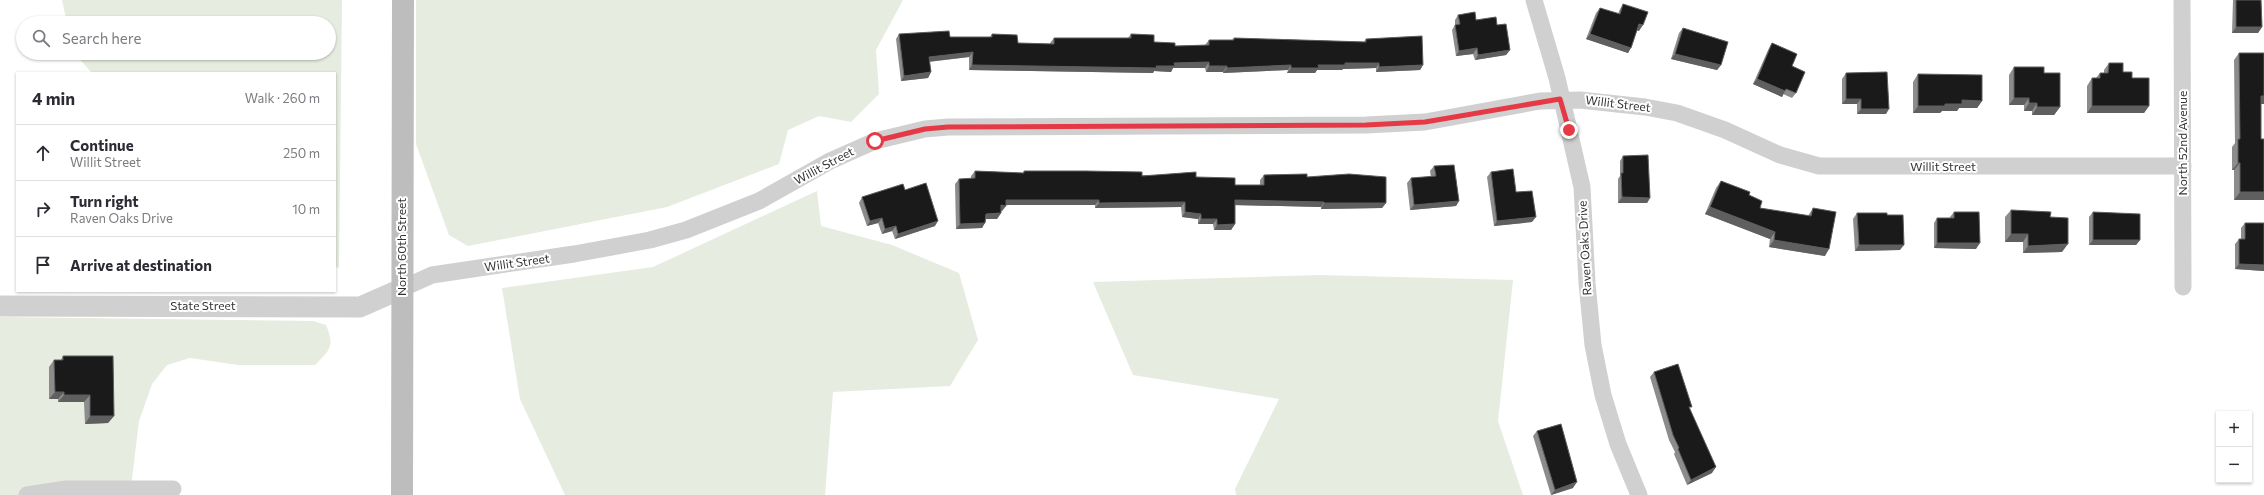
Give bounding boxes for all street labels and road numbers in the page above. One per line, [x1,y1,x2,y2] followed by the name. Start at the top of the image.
[2175,91,2189,195] street label: North 52nd Avenue
[1585,92,1652,114] street label: Willit Street
[791,143,856,187] street label: Willit Street
[1910,159,1976,173] street label: Willit Street
[394,198,408,296] street label: North 60th Street
[1575,200,1593,296] street label: Raven Oaks Drive
[483,250,550,274] street label: Willit Street
[170,298,236,312] street label: State Street

